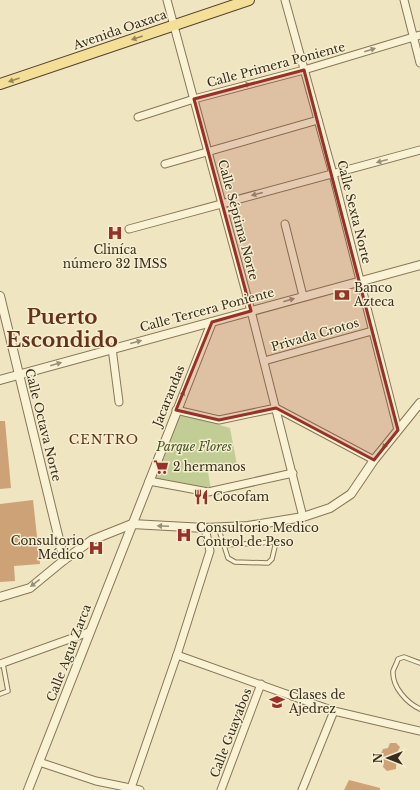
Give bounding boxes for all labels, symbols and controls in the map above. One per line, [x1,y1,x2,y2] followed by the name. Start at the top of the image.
[70,6,169,53] street label: Avenida Oaxaca
[131,35,143,41] one-way arrow
[205,39,347,90] street label: Calle Primera Poniente
[364,47,376,53] one-way arrow
[7,77,19,83] one-way arrow
[239,82,251,88] one-way arrow
[215,158,262,282] street label: Calle Séptima Norte
[376,158,389,164] one-way arrow
[334,159,375,265] street label: Calle Sexta Norte
[251,191,263,197] one-way arrow
[106,224,124,242] hospital icon: Cliníca número 32 IMSS
[63,242,168,271] place label: Cliníca número 32 IMSS
[353,280,395,309] place label: Banco Azteca
[138,284,276,335] street label: Calle Tercera Poniente
[333,286,351,304] bank icon: Banco Azteca
[283,297,295,303] one-way arrow
[6,305,118,352] district label: Puerto Escondido
[269,315,361,354] street label: Privada Crotos
[130,338,142,344] one-way arrow
[51,361,63,367] one-way arrow
[149,363,188,431] street label: Jacarandas
[22,367,65,483] street label: Calle Octava Norte
[179,391,185,402] one-way arrow
[69,431,139,448] district label: CENTRO
[155,439,232,454] park label: Parque Flores
[382,439,391,450] one-way arrow
[152,458,170,476] supermarket icon: 2 hermanos
[173,459,246,474] place label: 2 hermanos
[192,488,210,506] restaurant icon: Cocofam
[213,489,269,504] place label: Cocofam
[196,520,319,549] place label: Consultorio Medico Control de Peso
[157,522,169,529] one-way arrow
[175,526,193,544] hospital icon: Consultorio Medico Control de Peso
[11,533,84,562] place label: Consultorio Médico
[87,539,105,557] hospital icon: Consultorio Médico
[29,579,40,588] one-way arrow
[43,602,94,704] street label: Calle Agua Zarca
[207,686,254,780] street label: Calle Guayabos
[288,687,345,716] place label: Clases de Ajedrez
[268,693,286,711] school or university icon: Clases de Ajedrez
[368,738,408,778] north arrow
[371,752,385,763] text: N

